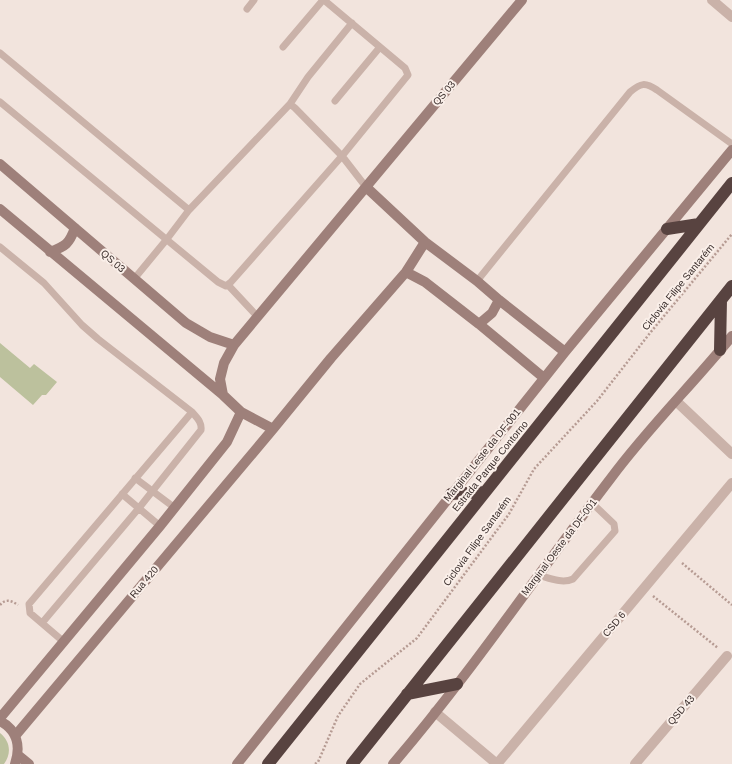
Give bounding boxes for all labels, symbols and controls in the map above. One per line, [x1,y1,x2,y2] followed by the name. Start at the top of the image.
[431,78,458,107] street label: QS 03
[640,242,716,332] street label: Ciclovia Filipe Santarém
[99,248,128,275] street label: QS 03
[441,406,523,503] street label: Marginal Leste da DF-001
[450,418,530,514] street label: Estrada Parque Contorno
[441,494,513,588] street label: Ciclovia Filipe Santarém
[519,496,599,597] street label: Marginal Oeste da DF-001
[128,564,161,600] street label: Rua 420
[600,609,628,639] street label: CSD 6
[665,693,697,727] street label: QSD 43

